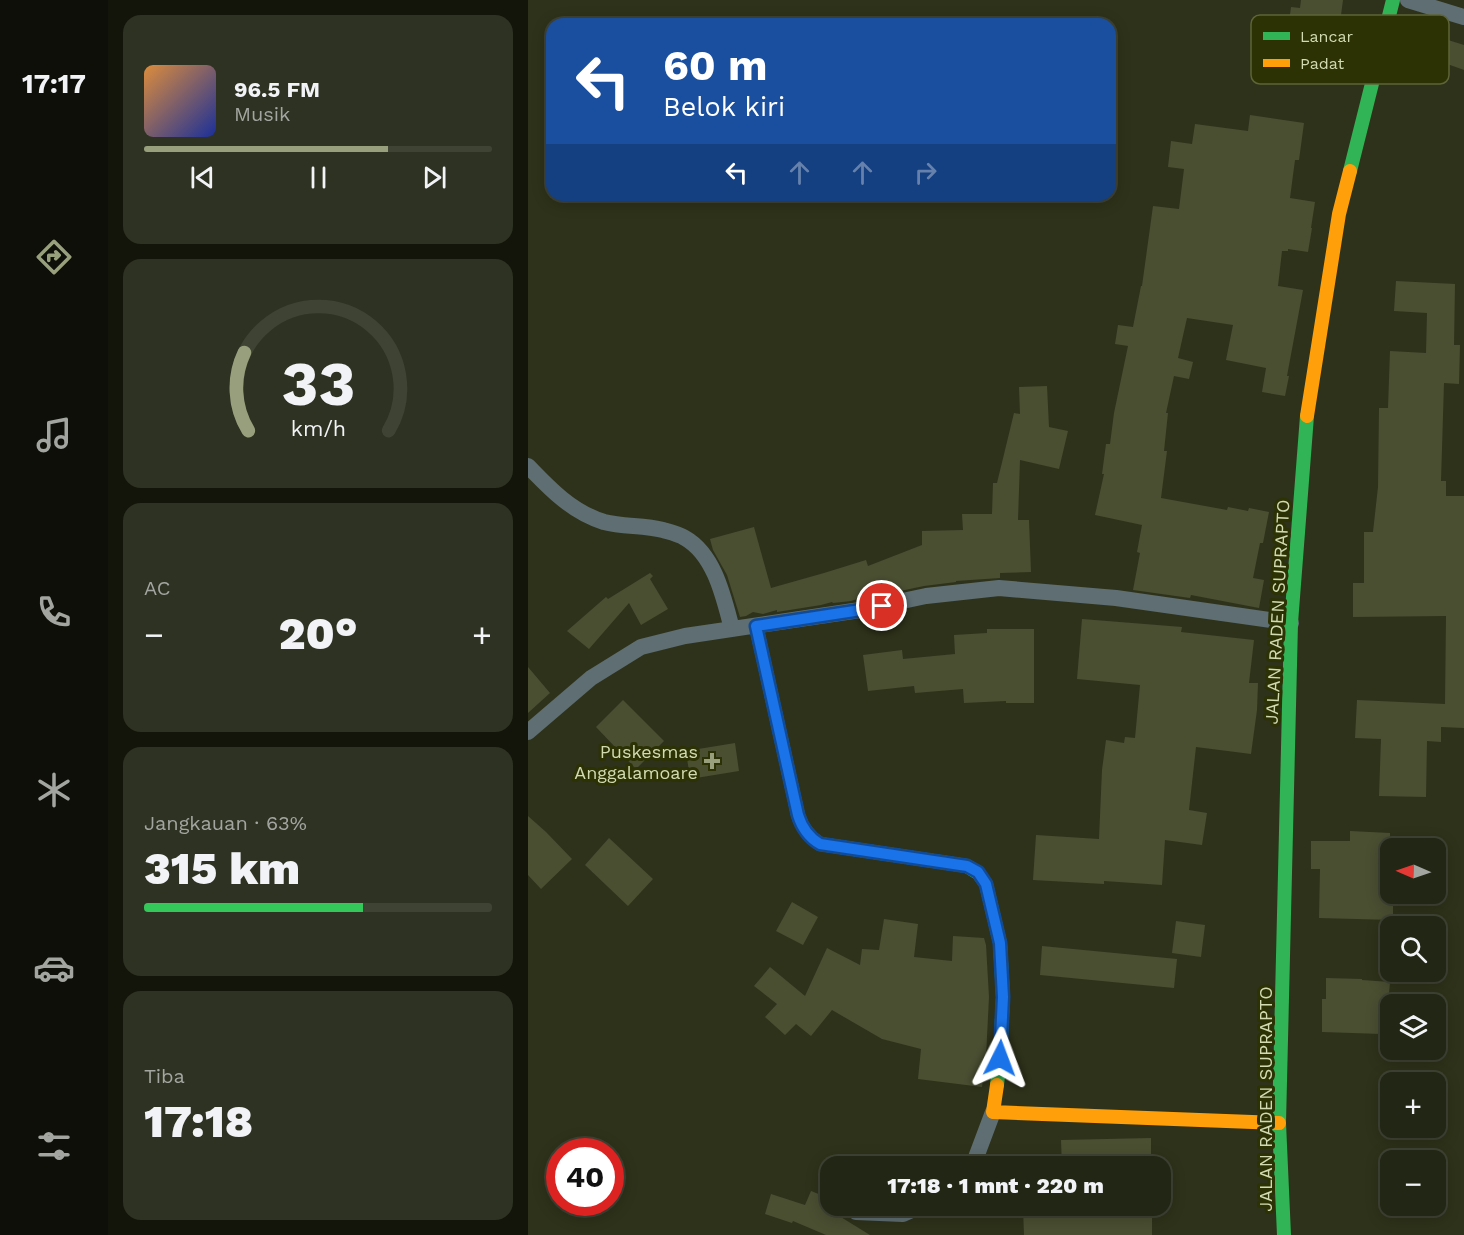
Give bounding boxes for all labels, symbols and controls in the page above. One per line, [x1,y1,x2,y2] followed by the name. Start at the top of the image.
[1251,15,1449,84] legend
[1300,27,1354,46] text: Lancar
[663,41,767,90] text: 60 m
[564,42,642,120] icon: left
[1300,54,1345,73] text: Padat
[22,68,86,100] text: 17:17
[234,77,320,102] text: 96.5 FM
[663,91,785,123] text: Belok kiri
[234,102,290,126] text: Musik
[720,156,753,189] icon: left
[783,156,816,189] icon: ahead
[846,156,879,189] icon: ahead
[909,156,942,189] icon: right
[186,161,219,194] icon: previous
[302,161,335,194] icon: pause
[418,161,451,194] icon: next
[33,236,75,278] icon: directions
[281,347,355,420] text: 33
[33,414,75,456] icon: music
[290,416,346,441] text: km/h
[1261,499,1293,725] street label: JALAN RADEN SUPRAPTO
[144,576,170,600] text: AC
[856,580,907,631] pin
[865,589,898,622] icon: arrive
[33,591,75,633] icon: phone
[278,607,358,660] text: 20°
[144,615,164,654] text: −
[472,615,492,654] text: +
[574,741,698,783] place label: Puskesmas Anggalamoare
[703,752,721,770] marker: Puskesmas Anggalamoare
[33,769,75,811] icon: climate
[144,811,307,835] text: Jangkauan · 63%
[1380,838,1446,904] north arrow
[1380,838,1446,1216] map controls
[144,842,300,895] text: 315 km
[1380,916,1446,982] button: search
[33,947,75,989] icon: car
[1255,986,1276,1212] street label: JALAN RADEN SUPRAPTO
[1380,994,1446,1060] button: layers
[968,1026,1032,1090] position arrow
[144,1064,185,1088] text: Tiba
[1380,1072,1446,1138] button: +
[144,1095,253,1148] text: 17:18
[33,1125,75,1167] icon: filters
[546,1138,624,1216] speed limit sign: 40
[1380,1150,1446,1216] button: −
[887,1173,1104,1198] text: 17:18 · 1 mnt · 220 m

